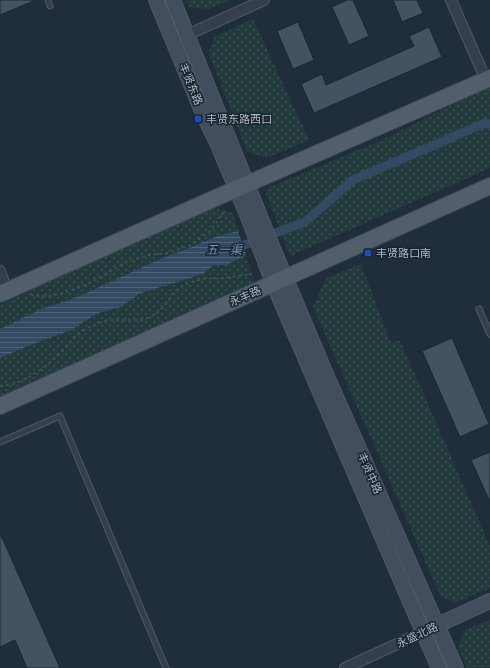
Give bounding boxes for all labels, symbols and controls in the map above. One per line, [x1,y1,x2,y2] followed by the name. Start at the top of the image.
[176,61,205,107] street label: 丰贤东路
[206,113,272,126] place label: 丰贤东路西口
[193,114,203,124] marker: 丰贤东路西口
[206,243,244,257] water label: 五一渠
[376,247,431,260] place label: 丰贤路口南
[363,248,373,258] marker: 丰贤路口南
[227,284,263,309] street label: 永丰路
[355,450,384,496] street label: 丰贤中路
[395,620,440,651] street label: 永盛北路

